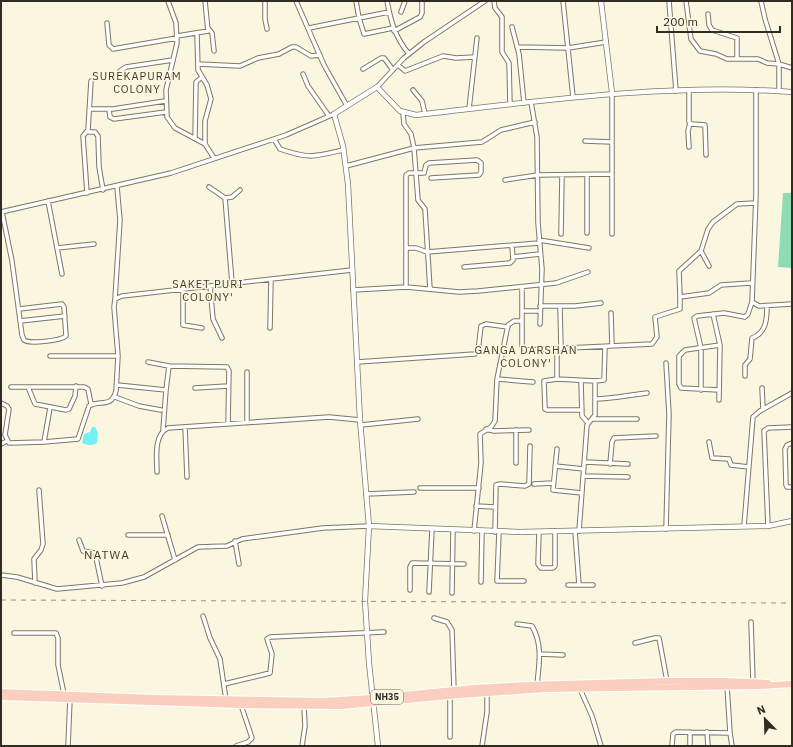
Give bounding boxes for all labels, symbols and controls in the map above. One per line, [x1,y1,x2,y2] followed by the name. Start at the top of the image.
[657,8,780,34] scale bar
[663,14,698,29] text: 200 m
[92,69,182,96] district label: SUREKAPURAM COLONY
[172,277,244,304] district label: SAKET PURI COLONY'
[474,343,578,370] district label: GANGA DARSHAN COLONY'
[84,547,130,562] district label: NATWA
[371,690,403,704] road number: NH35
[745,699,785,739] north arrow
[755,702,768,718] text: N

